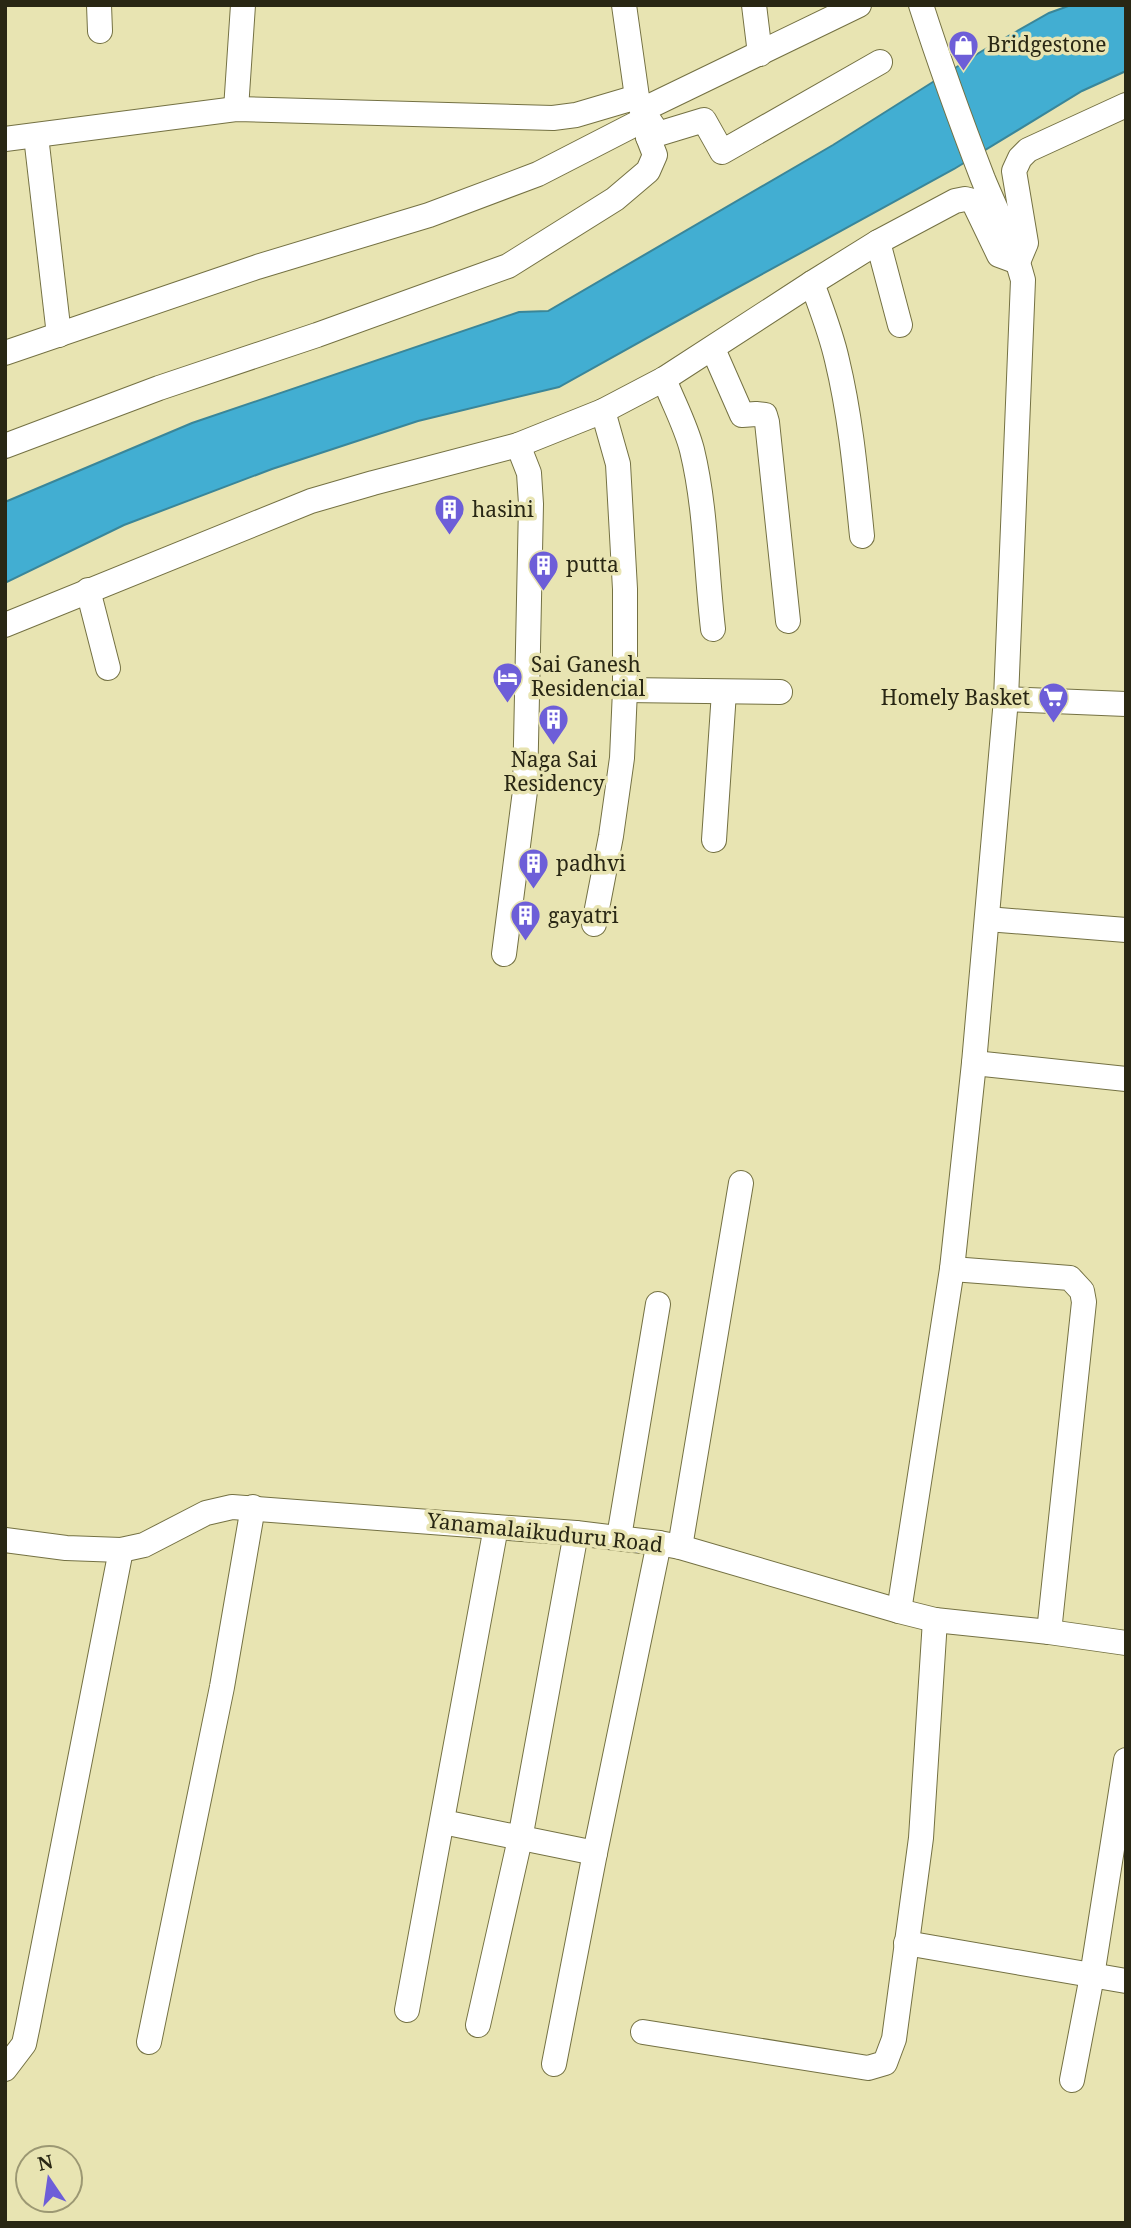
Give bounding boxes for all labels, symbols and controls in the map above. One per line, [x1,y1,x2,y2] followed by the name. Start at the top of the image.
[947,28,981,72] shop icon: Bridgestone
[987,30,1107,58] place label: Bridgestone
[432,493,466,537] building icon: hasini
[472,495,534,523] place label: hasini
[526,548,560,592] building icon: putta
[566,550,619,578] place label: putta
[531,650,646,702] place label: Sai Ganesh Residencial
[491,660,525,704] hotel icon: Sai Ganesh Residencial
[1036,681,1070,725] supermarket icon: Homely Basket
[881,683,1030,711] place label: Homely Basket
[537,703,571,747] building icon: Naga Sai Residency
[503,745,605,797] place label: Naga Sai Residency
[516,847,550,891] building icon: padhvi
[556,849,626,877] place label: padhvi
[508,899,542,943] building icon: gayatri
[548,901,619,929] place label: gayatri
[425,1506,664,1558] street label: Yanamalaikuduru Road
[14,2144,84,2214] north arrow
[35,2148,55,2177] text: N

